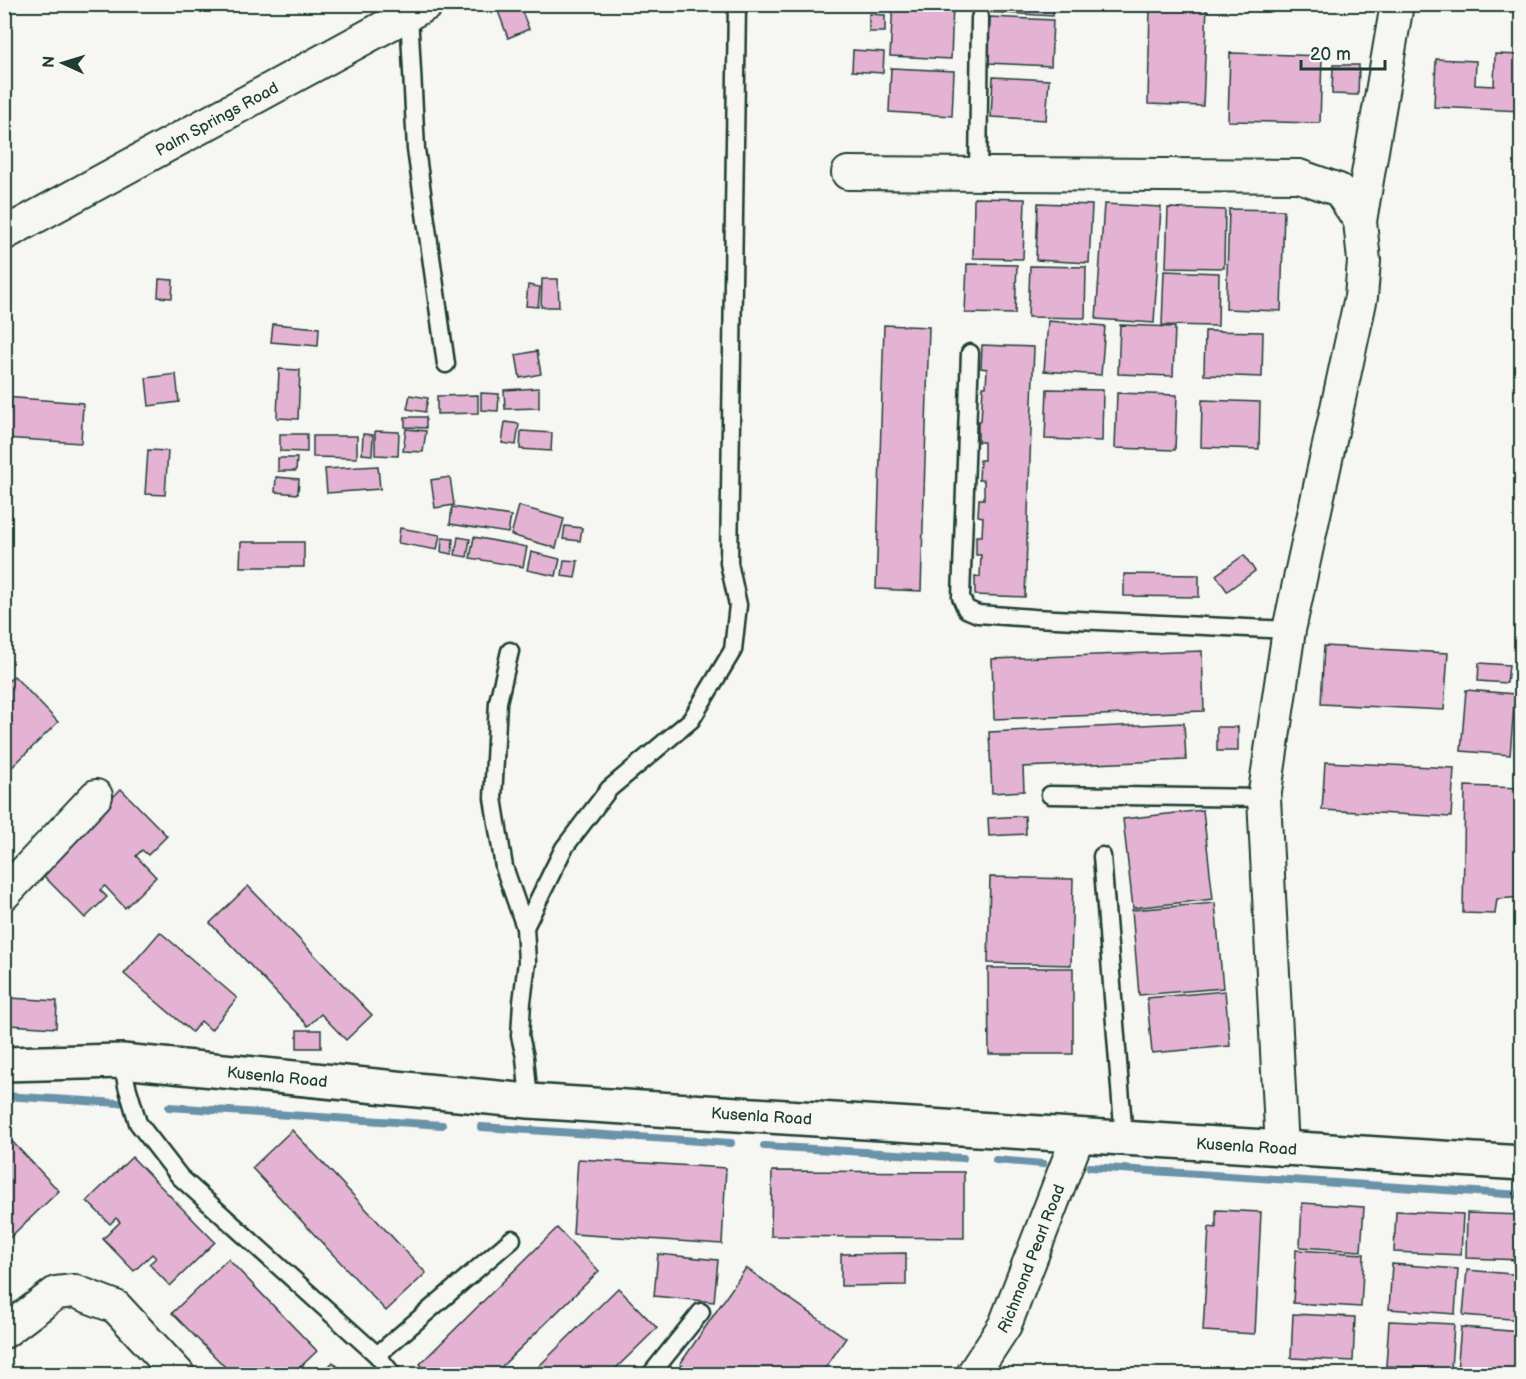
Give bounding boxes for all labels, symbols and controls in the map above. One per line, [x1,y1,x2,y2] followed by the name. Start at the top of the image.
[33,33,93,93] north arrow
[1301,33,1385,71] scale bar
[1310,44,1351,65] text: 20 m
[40,55,59,69] text: N
[153,79,282,161] street label: Palm Springs Road
[226,1063,328,1092] street label: Kusenla Road
[710,1104,812,1130] street label: Kusenla Road
[1196,1135,1297,1160] street label: Kusenla Road
[994,1182,1069,1337] street label: Richmond Pearl Road

